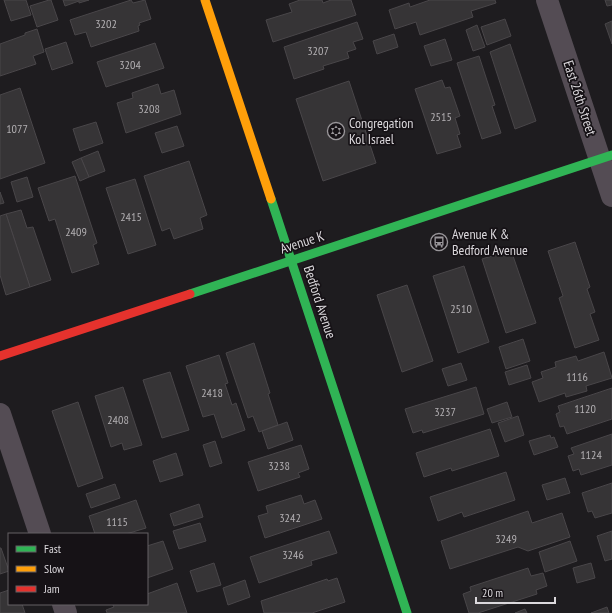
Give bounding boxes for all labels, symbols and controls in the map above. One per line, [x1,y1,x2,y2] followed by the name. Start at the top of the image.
[95,16,117,31] house number: 3202
[307,43,329,58] house number: 3207
[119,57,141,72] house number: 3204
[559,58,601,138] street label: East 26th Street
[138,101,160,116] house number: 3208
[430,109,452,124] house number: 2515
[349,114,414,148] place label: Congregation Kol Israel
[6,121,28,136] house number: 1077
[326,121,346,141] synagogue icon: Congregation Kol Israel
[120,209,142,224] house number: 2415
[65,224,87,239] house number: 2409
[452,225,528,259] place label: Avenue K & Bedford Avenue
[278,226,326,258] street label: Avenue K
[429,232,449,252] bus stop icon: Avenue K & Bedford Avenue
[300,263,340,341] street label: Bedford Avenue
[450,301,472,316] house number: 2510
[566,369,588,384] house number: 1116
[201,385,223,400] house number: 2418
[574,401,596,416] house number: 1120
[434,404,456,419] house number: 3237
[107,412,129,427] house number: 2408
[580,447,602,462] house number: 1124
[268,458,290,473] house number: 3238
[279,510,301,525] house number: 3242
[106,514,128,529] house number: 1115
[495,531,517,546] house number: 3249
[8,533,148,605] legend
[44,541,62,556] text: Fast
[282,547,304,562] house number: 3246
[44,561,65,576] text: Slow
[476,579,555,605] scale bar
[43,581,60,596] text: Jam
[482,585,503,600] text: 20 m

